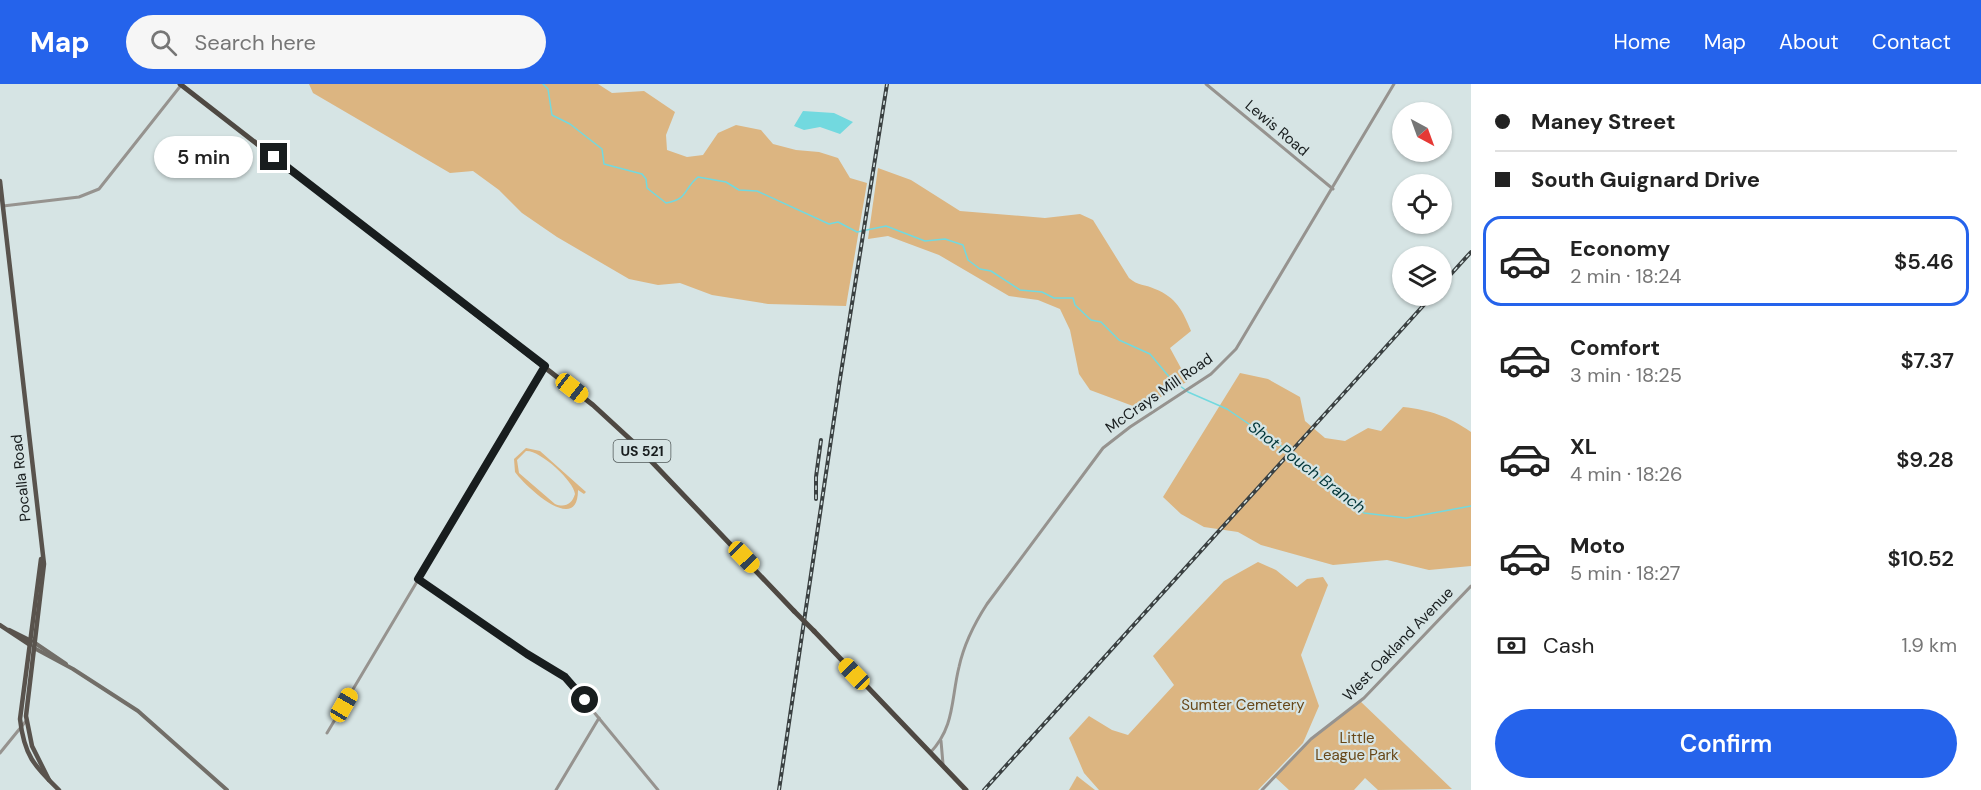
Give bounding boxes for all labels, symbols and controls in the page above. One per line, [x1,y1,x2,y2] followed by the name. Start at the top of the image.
[126,15,546,69] search box
[30,24,90,61] text: Map
[147,26,180,59] icon: search
[195,28,316,57] text: Search here
[1613,28,1671,56] text: Home
[1704,28,1746,56] text: Map
[1779,28,1839,56] text: About
[1872,28,1951,56] text: Contact
[1241,95,1313,161] street label: Lewis Road
[1392,102,1452,162] north arrow
[1392,102,1452,306] map controls
[1531,107,1676,136] text: Maney Street
[154,136,253,178] callout: 5 min
[260,143,287,170] route end
[177,144,230,170] text: 5 min
[1531,165,1760,194] text: South Guignard Drive
[1392,174,1452,234] button: locate
[1498,234,1552,288] icon: car
[1570,234,1670,263] text: Economy
[1392,246,1452,306] button: layers
[1894,247,1954,276] text: $5.46
[1570,263,1681,289] text: 2 min · 18:24
[1498,333,1552,387] icon: car
[1570,333,1660,362] text: Comfort
[1900,346,1954,375] text: $7.37
[1101,348,1217,438] street label: McCrays Mill Road
[1570,362,1682,388] text: 3 min · 18:25
[552,370,592,406] car
[1244,416,1370,518] water label: Shot Pouch Branch
[1498,432,1552,486] icon: car
[1570,432,1597,461] text: XL
[6,433,36,523] street label: Pocalla Road
[614,440,670,462] road number: US 521
[1896,445,1954,474] text: $9.28
[1570,461,1683,487] text: 4 min · 18:26
[1498,531,1552,585] icon: car
[1570,531,1625,560] text: Moto
[725,538,763,576] car
[1887,544,1954,573] text: $10.52
[1570,560,1681,586] text: 5 min · 18:27
[1338,583,1458,705] street label: West Oakland Avenue
[1495,629,1528,662] icon: cash
[1543,631,1594,660] text: Cash
[1902,632,1957,658] text: 1.9 km
[835,655,873,693] car
[327,685,361,725] car
[571,686,598,713] route start
[1181,695,1305,715] park label: Sumter Cemetery
[1495,709,1957,778] button: Confirm
[1315,728,1399,765] park label: Little League Park

